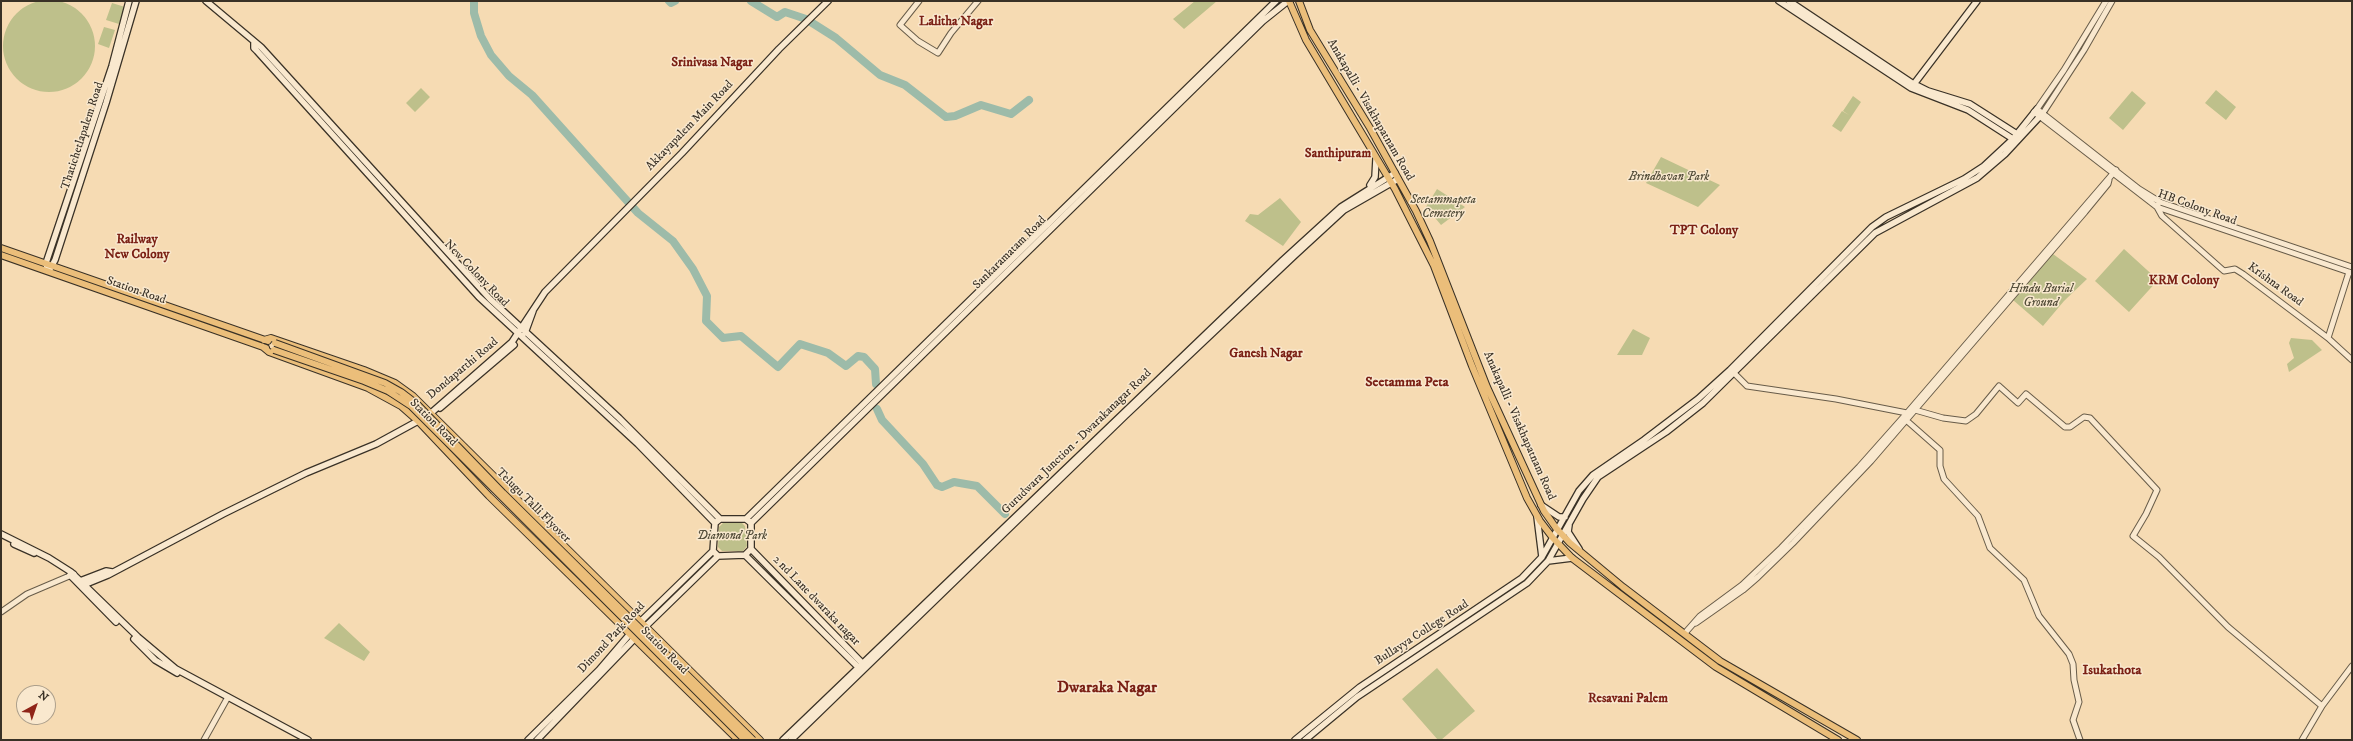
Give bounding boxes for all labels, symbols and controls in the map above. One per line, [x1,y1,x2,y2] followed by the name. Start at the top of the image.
[919,14,993,30] district label: Lalitha Nagar
[1323,37,1417,183] street label: Anakapalli - Visakhapatnam Road
[671,55,753,71] district label: Srinivasa Nagar
[643,78,737,174] street label: Akkayapalem Main Road
[59,80,107,192] street label: Thatichetlapalem Road
[1305,146,1371,162] district label: Santhipuram
[1629,171,1709,185] park label: Brindhavan Park
[2156,187,2238,229] street label: HB Colony Road
[1410,194,1476,222] park label: Seetammapeta Cemetery
[970,213,1050,293] street label: Sankaramatam Road
[1670,223,1738,239] district label: TPT Colony
[105,232,169,263] district label: Railway New Colony
[441,238,511,310] street label: New Colony Road
[2244,260,2306,310] street label: Krishna Road
[2149,273,2219,289] district label: KRM Colony
[104,274,168,308] street label: Station Road
[2009,283,2073,311] park label: Hindu Burial Ground
[425,335,501,403] street label: Dondaparthi Road
[1229,346,1303,362] district label: Ganesh Nagar
[1480,349,1558,503] street label: Anakapalli - Visakhapatnam Road
[999,366,1155,518] street label: Gurudwara Junction - Dwarakanagar Road
[1365,375,1449,391] district label: Seetamma Peta
[406,396,460,450] street label: Station Road
[493,466,573,546] street label: Telugu Talli Flyover
[697,530,767,544] park label: Diamond Park
[769,553,863,649] street label: 2 nd Lane dwaraka nagar
[1372,597,1472,669] street label: Bullayya College Road
[576,600,648,676] street label: Dimond Park Road
[637,624,691,678] street label: Station Road
[2082,663,2142,679] district label: Isukathota
[1057,679,1157,699] district label: Dwaraka Nagar
[16,685,56,725] north arrow
[35,688,51,705] text: N
[1588,691,1668,707] district label: Resavani Palem

